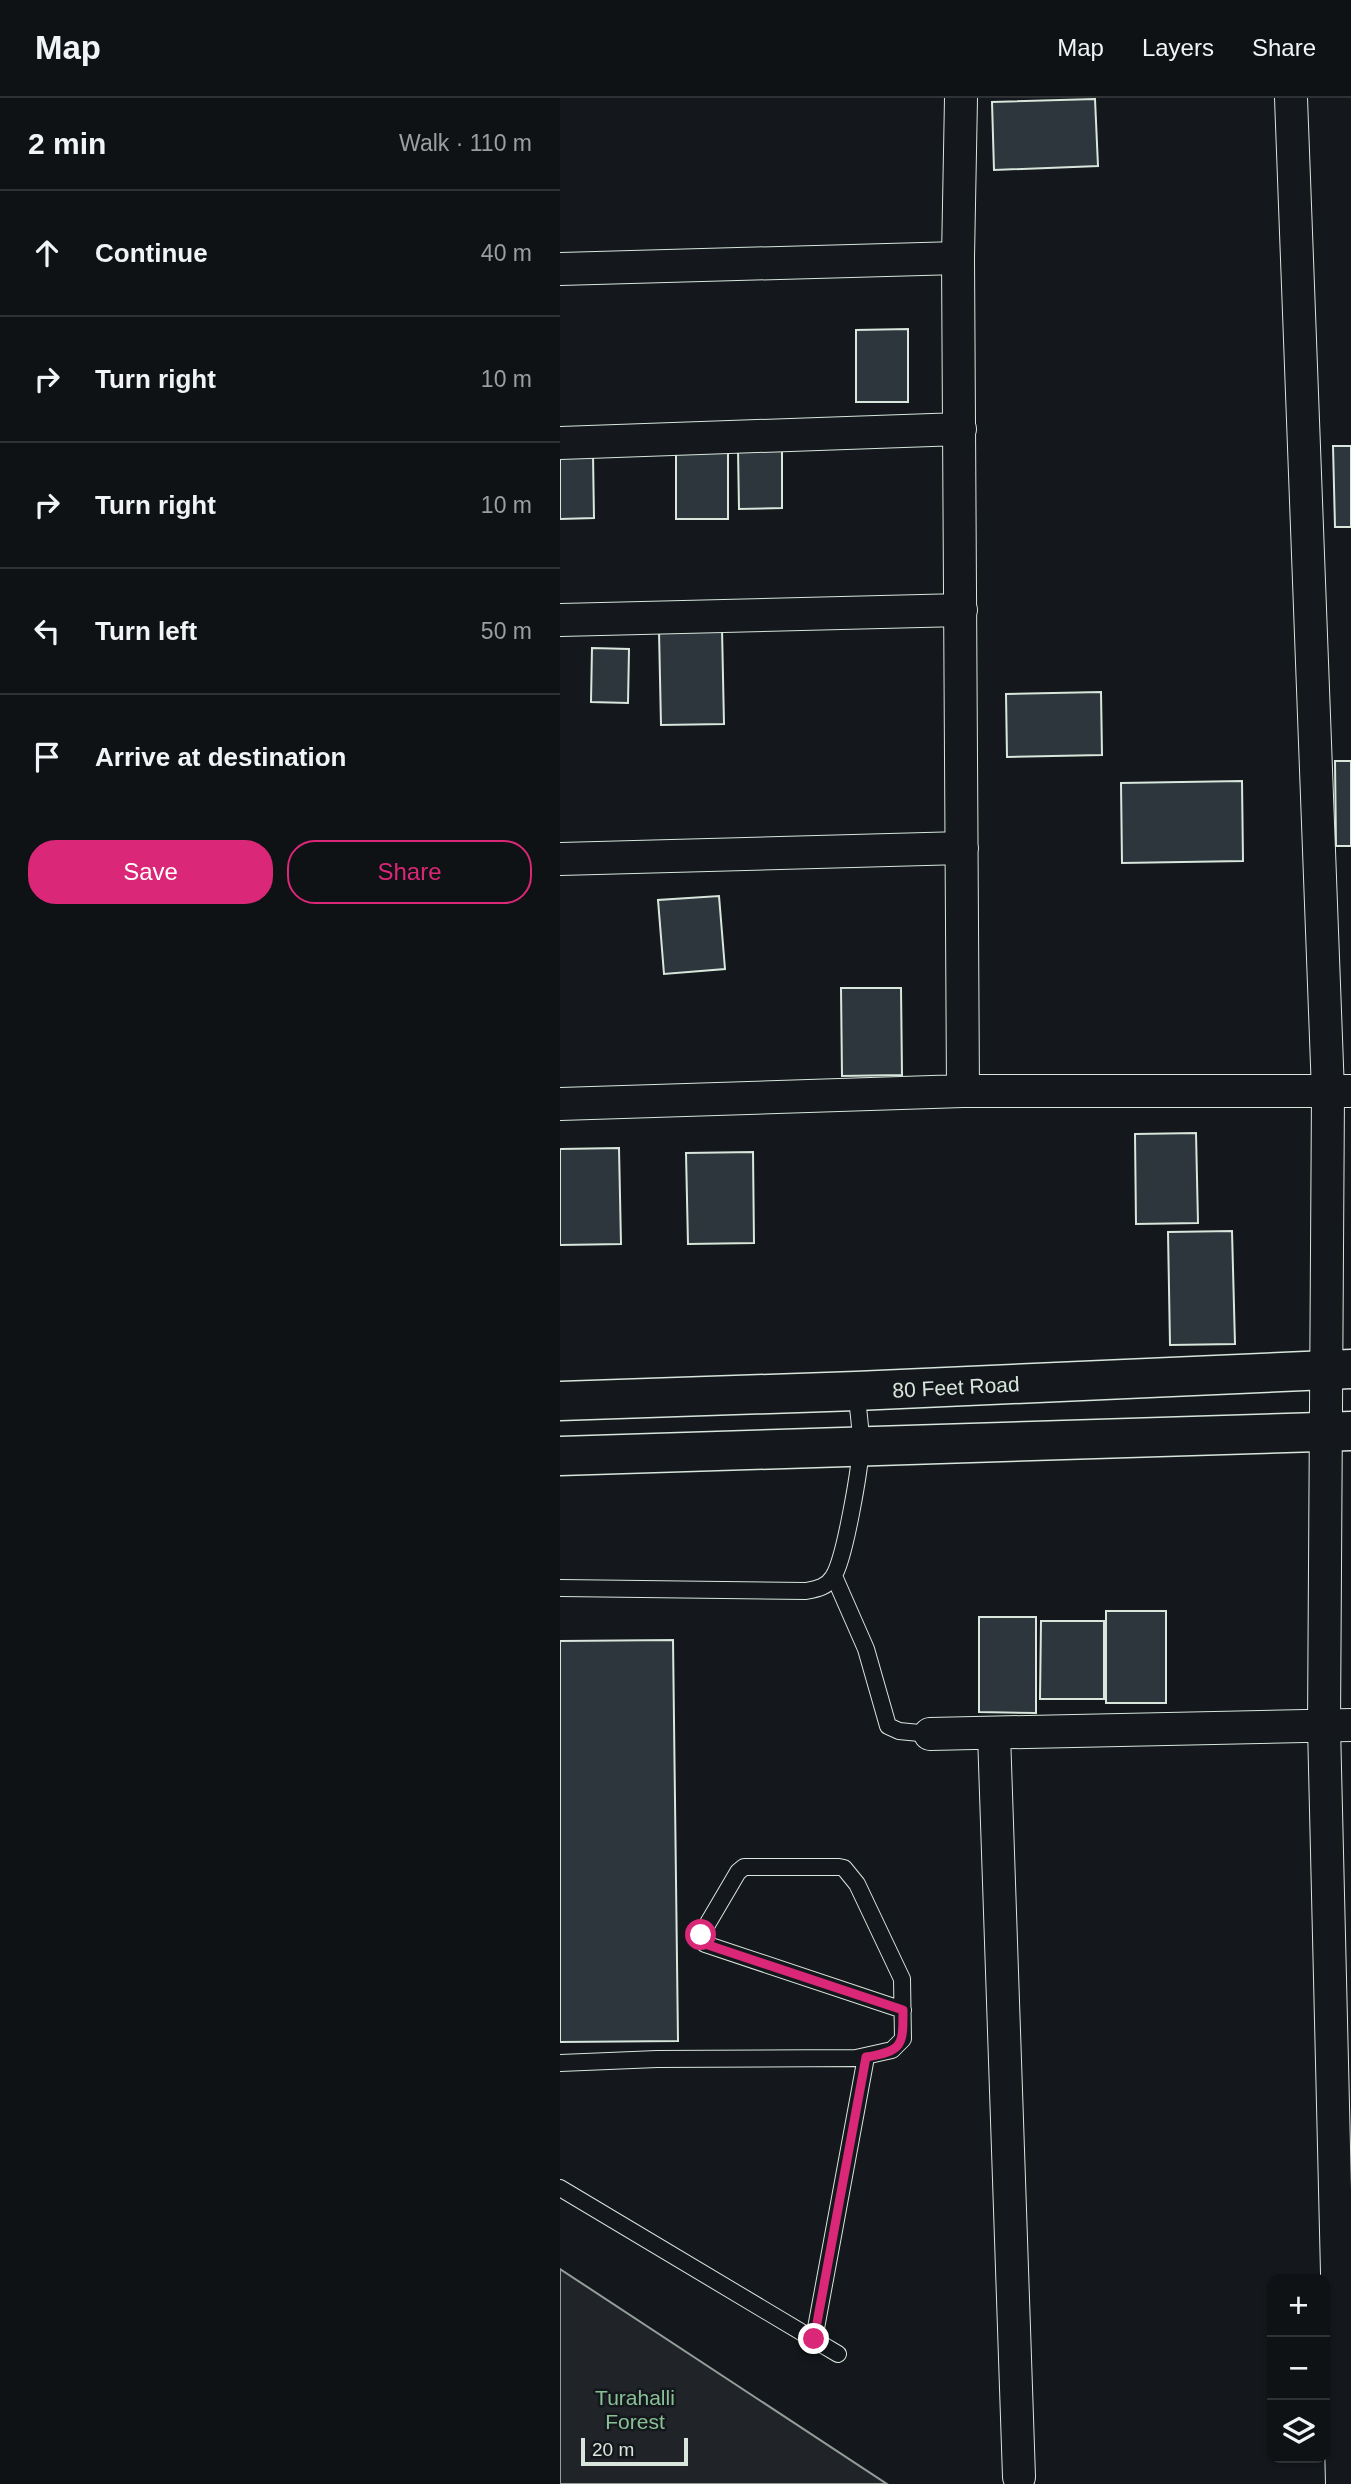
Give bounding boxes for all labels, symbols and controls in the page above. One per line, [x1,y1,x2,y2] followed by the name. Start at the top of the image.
[35,29,101,66] text: Map
[1057,34,1104,61] text: Map
[1142,34,1214,61] text: Layers
[1252,34,1316,61] text: Share
[28,127,106,160] text: 2 min
[399,130,532,156] text: Walk · 110 m
[28,234,66,272] icon: ahead
[95,238,208,268] text: Continue
[481,240,532,266] text: 40 m
[28,360,66,398] icon: right
[95,364,216,394] text: Turn right
[481,366,532,392] text: 10 m
[28,486,66,524] icon: right
[95,490,216,520] text: Turn right
[481,492,532,518] text: 10 m
[28,612,66,650] icon: left
[95,616,197,646] text: Turn left
[481,618,532,644] text: 50 m
[28,738,66,776] icon: arrive
[95,742,346,772] text: Arrive at destination
[28,840,273,904] button: Save
[287,840,532,904] button: Share
[892,1372,1020,1402] street label: 80 Feet Road
[685,1919,716,1950] route start
[1267,2274,1330,2463] map controls
[1267,2274,1330,2337] button: +
[798,2323,829,2354] route end
[1267,2337,1330,2400] button: −
[595,2386,675,2433] park label: Turahalli Forest
[1267,2400,1330,2463] button: layers
[581,2435,688,2467] scale bar
[592,2439,634,2460] text: 20 m

